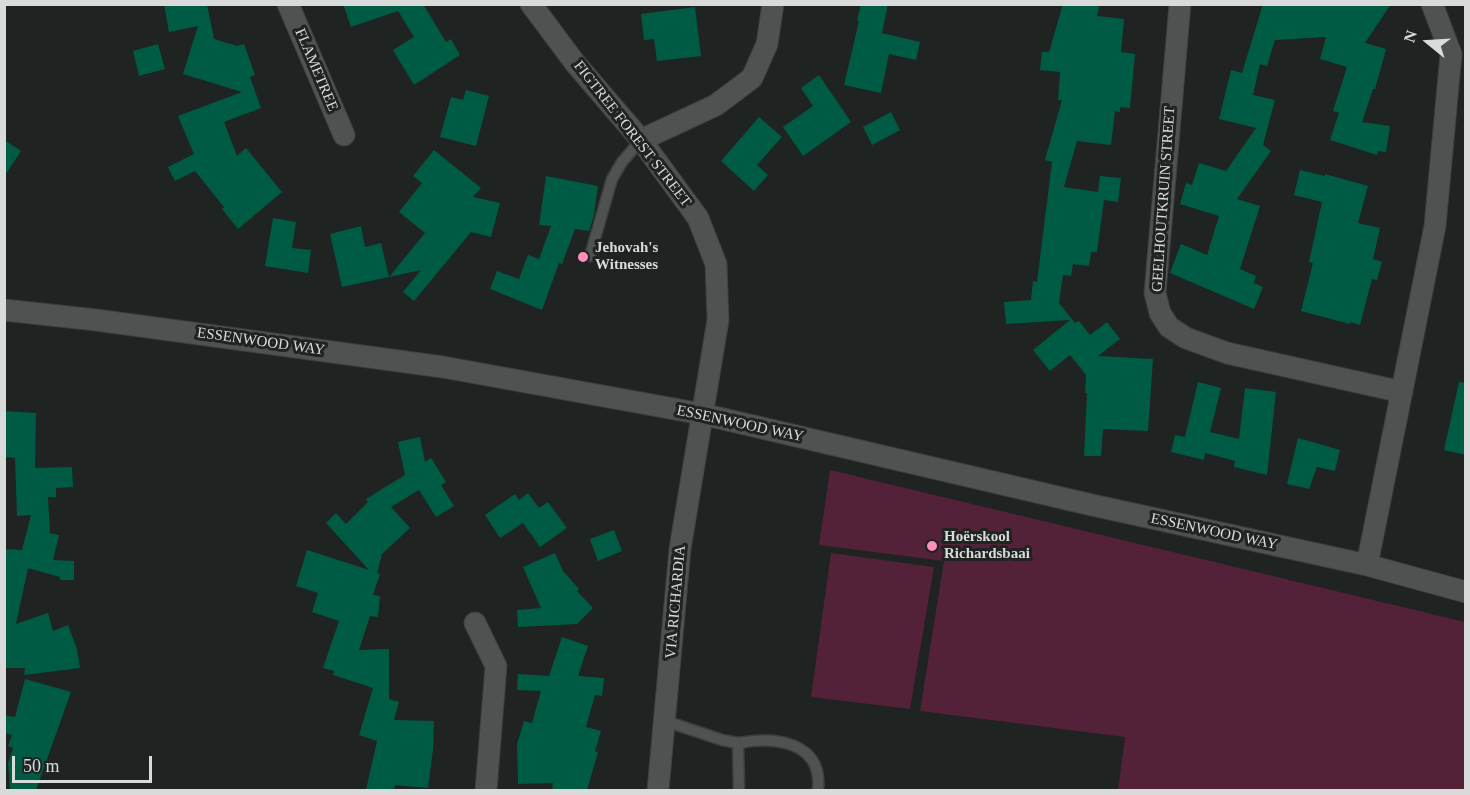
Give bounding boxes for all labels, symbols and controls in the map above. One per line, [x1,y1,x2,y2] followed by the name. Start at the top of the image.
[1398,12,1458,72] north arrow
[290,26,342,114] street label: FLAMETREE
[1401,28,1420,44] text: N
[569,58,695,210] street label: FIGTREE FOREST STREET
[1149,105,1179,293] street label: GEELHOUTKRUIN STREET
[595,239,658,274] place label: Jehovah's Witnesses
[576,250,590,264] marker: Jehovah's Witnesses
[196,324,326,360] street label: ESSENWOOD WAY
[675,402,805,446] street label: ESSENWOOD WAY
[1149,510,1279,554] street label: ESSENWOOD WAY
[944,528,1030,563] place label: Hoërskool Richardsbaai
[925,539,939,553] marker: Hoërskool Richardsbaai
[662,545,690,659] street label: VIA RICHARDIA
[15,744,154,782] scale bar
[23,756,60,776] text: 50 m

